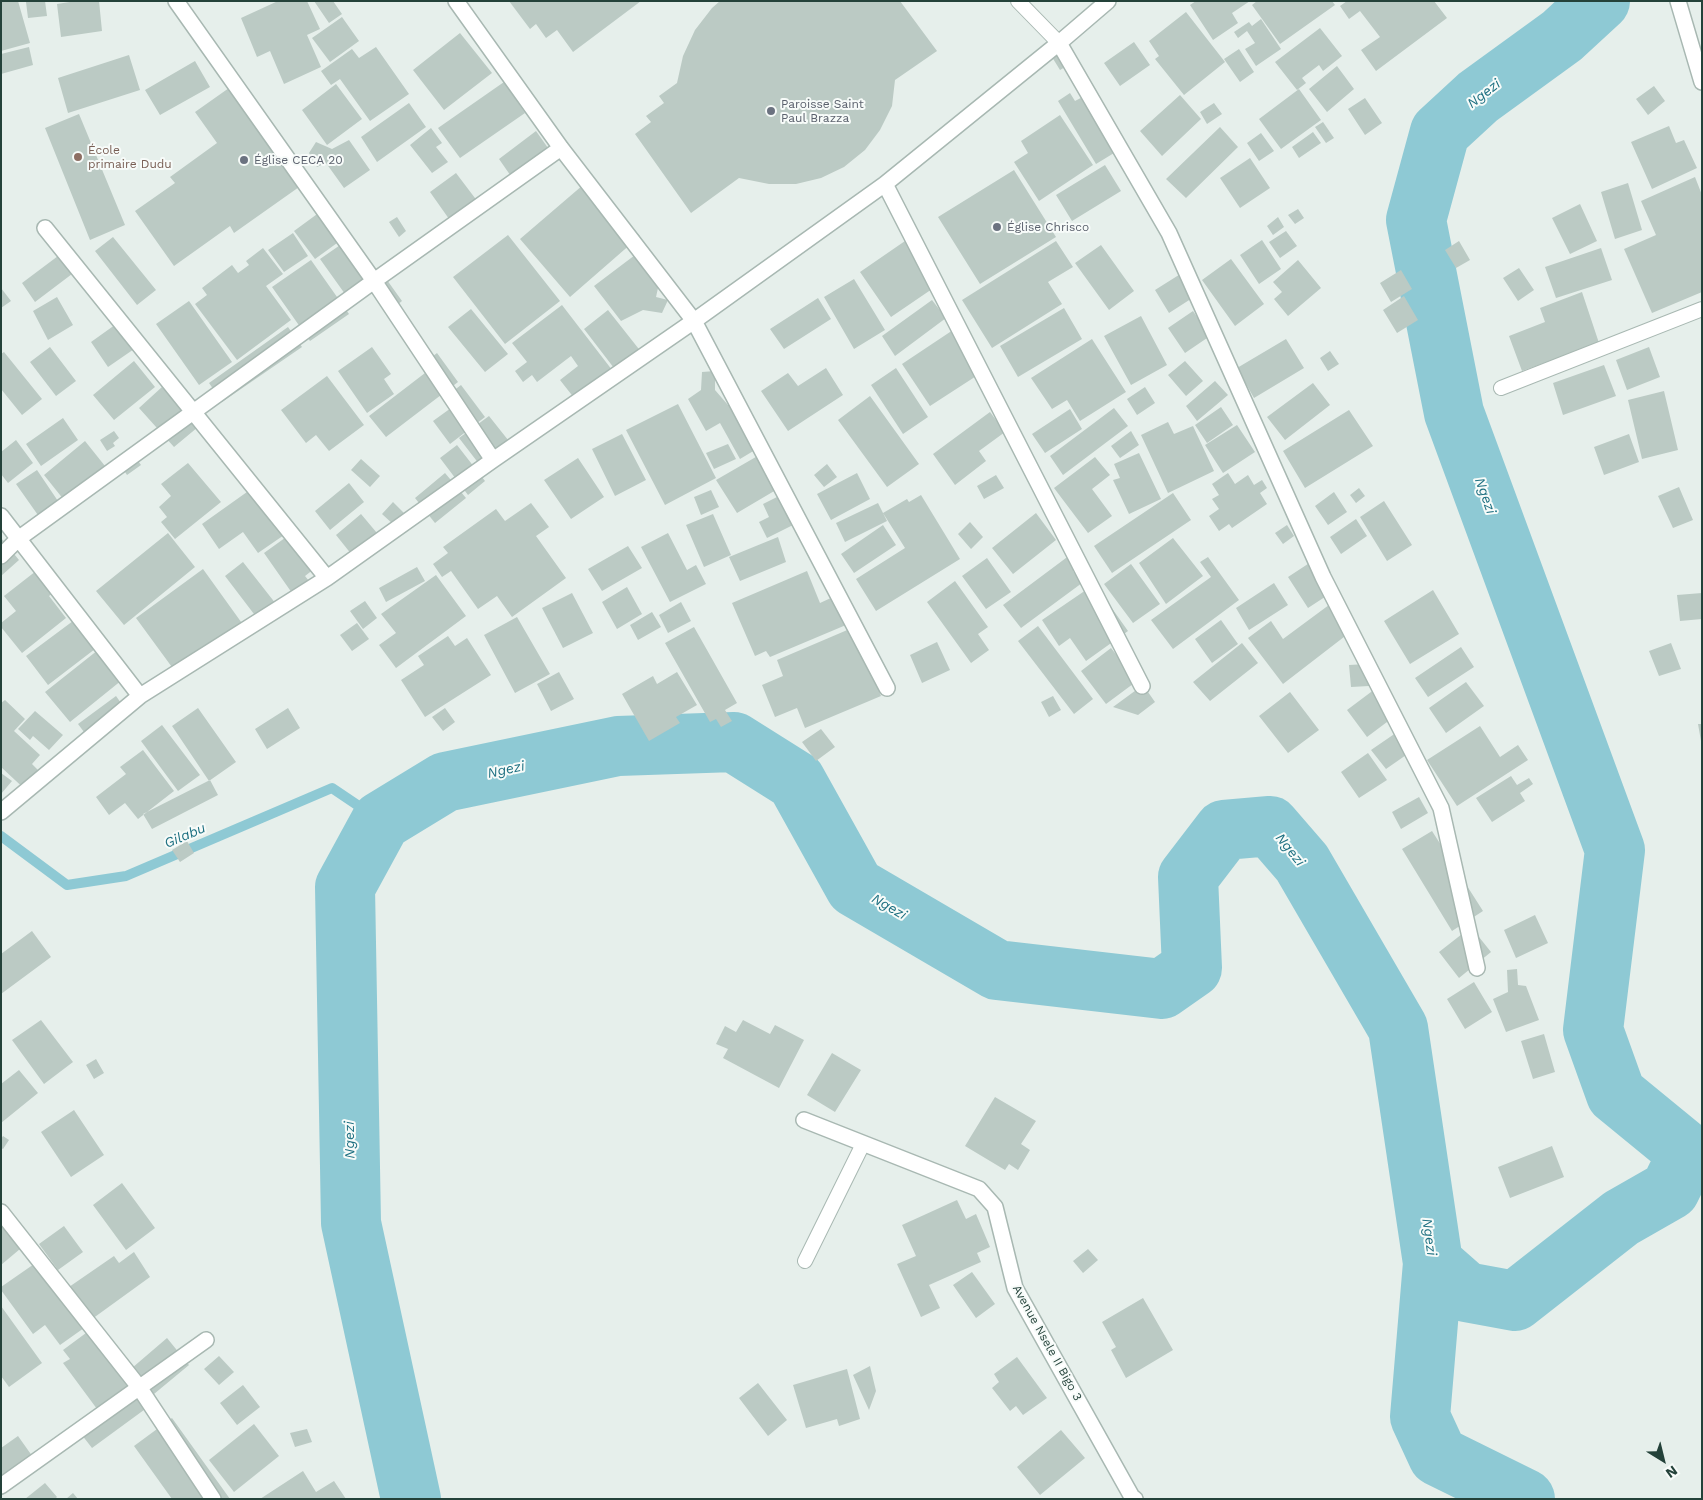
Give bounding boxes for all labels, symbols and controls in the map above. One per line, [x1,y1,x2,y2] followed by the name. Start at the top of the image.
[1464,76,1504,112] water label: Ngezi
[781,97,864,125] place label: Paroisse Saint Paul Brazza
[765,105,777,117] marker: Paroisse Saint Paul Brazza
[88,143,172,171] place label: École primaire Dudu
[72,151,84,163] marker: École primaire Dudu
[254,153,343,167] place label: Église CECA 20
[238,154,250,166] marker: Église CECA 20
[1007,220,1089,234] place label: Église Chrisco
[991,221,1003,233] marker: Église Chrisco
[1471,476,1499,516] water label: Ngezi
[486,758,526,782] water label: Ngezi
[162,820,208,852] water label: Gilabu
[1272,830,1308,870] water label: Ngezi
[869,890,909,924] water label: Ngezi
[341,1121,359,1159] water label: Ngezi
[1418,1217,1440,1257] water label: Ngezi
[1009,1283,1085,1403] street label: Avenue Nsele II Bigo 3
[1638,1435,1688,1485] north arrow
[1663,1463,1681,1482] text: N

